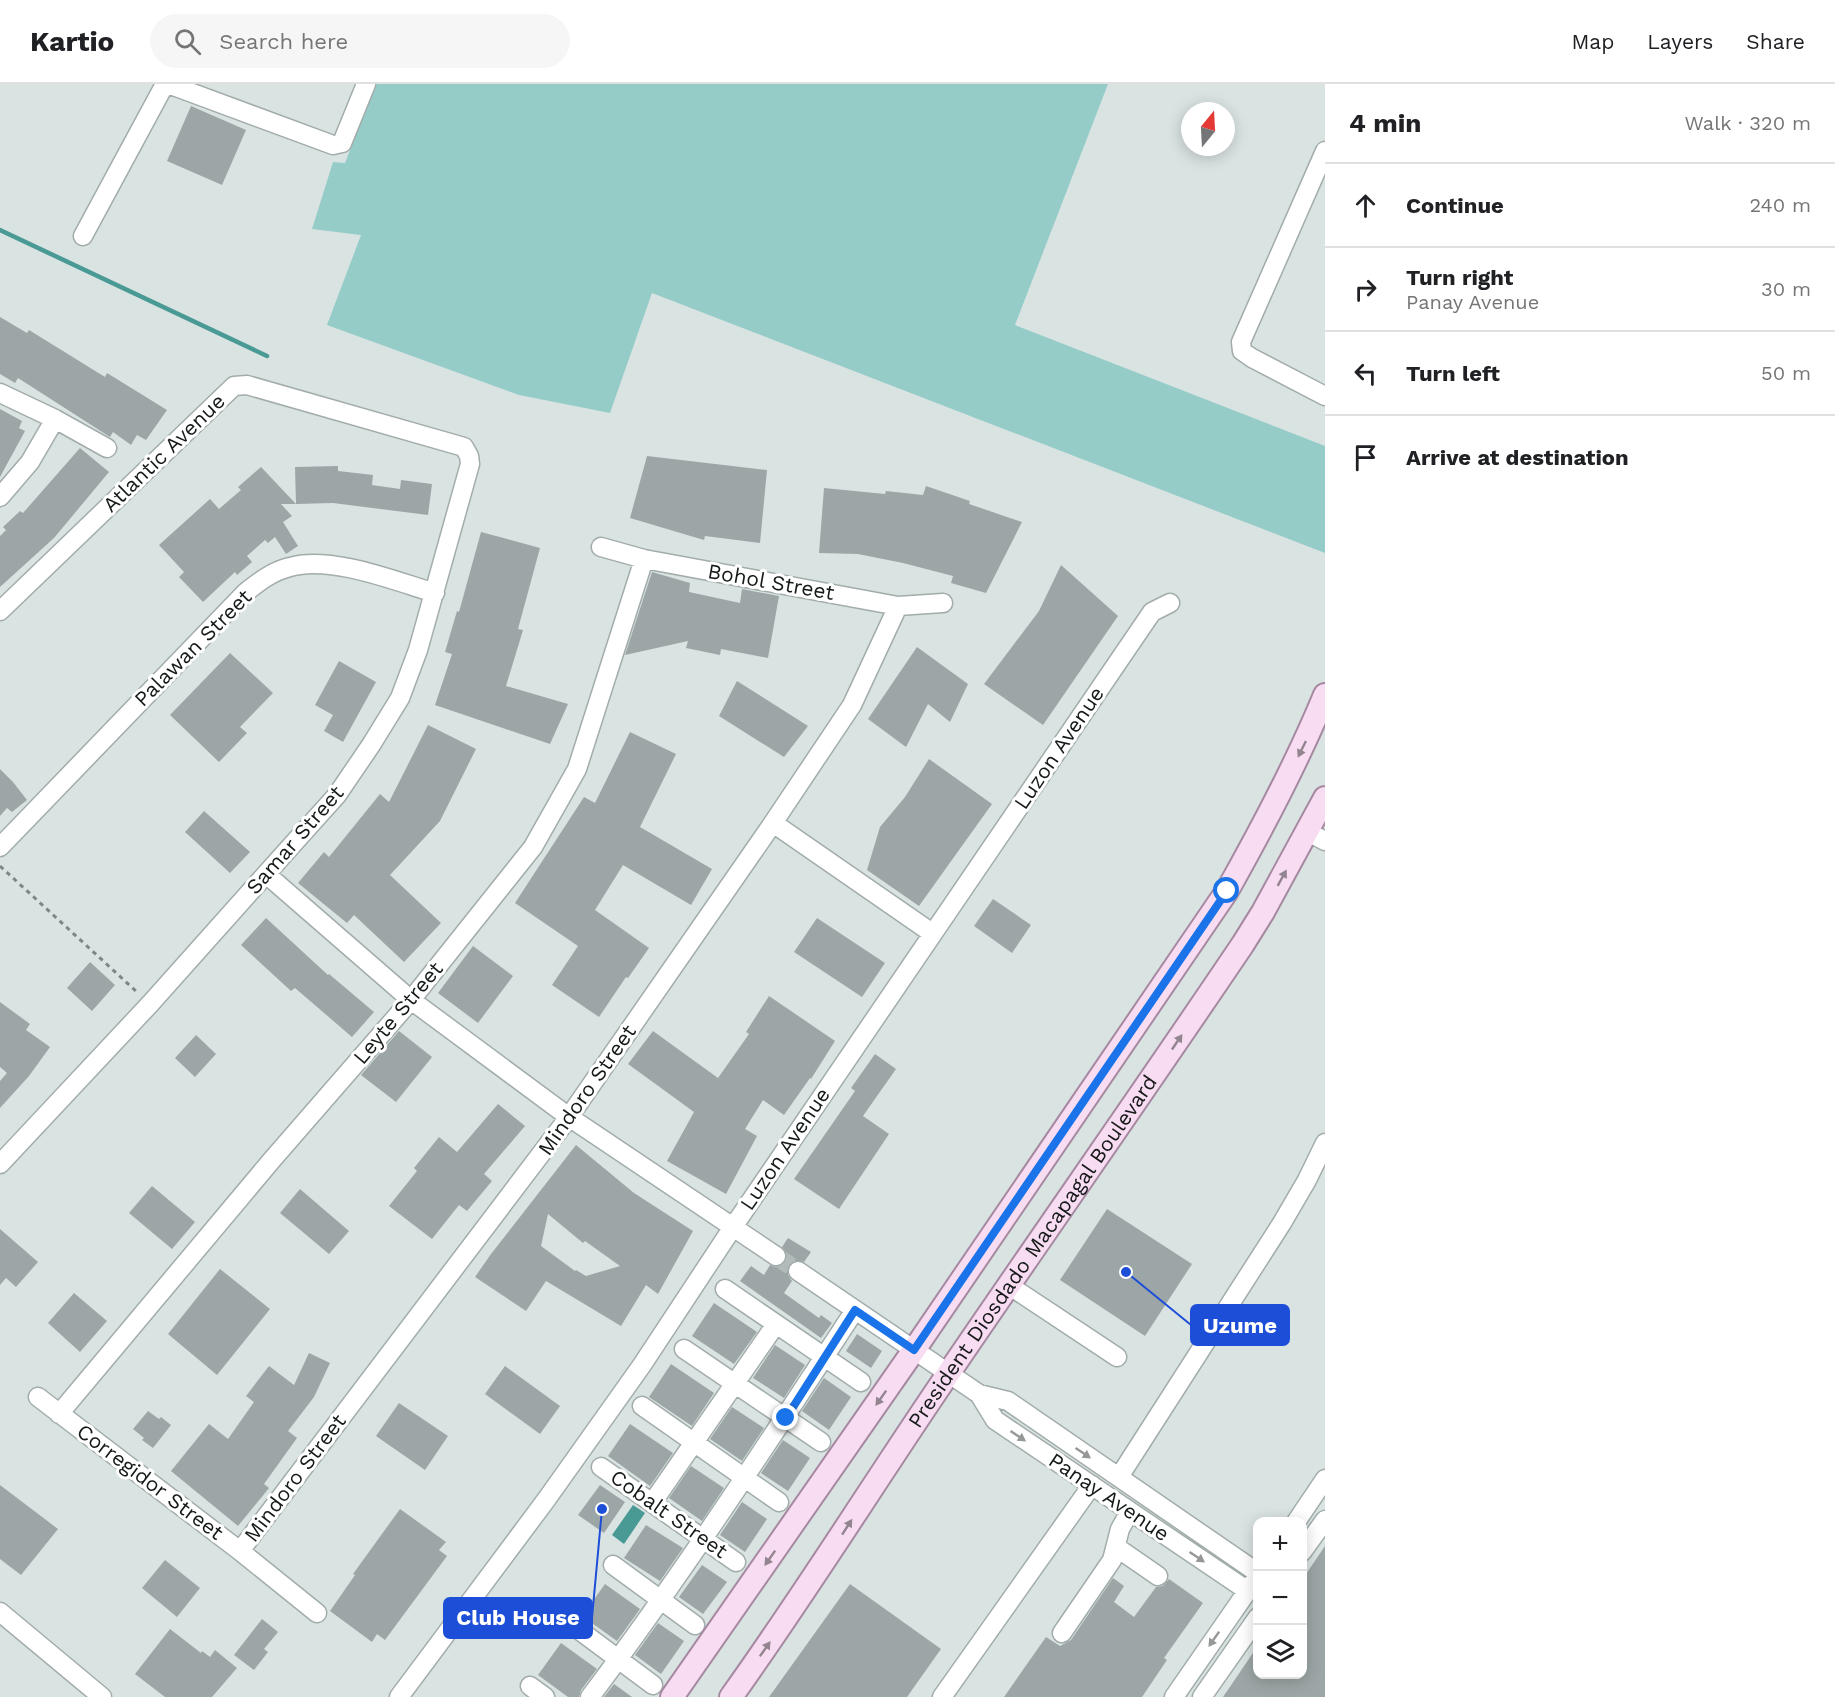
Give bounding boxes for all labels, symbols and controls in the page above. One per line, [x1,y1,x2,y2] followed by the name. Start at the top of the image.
[150,14,570,68] search box
[30,25,114,58] text: Kartio
[171,25,204,58] icon: search
[219,29,348,54] text: Search here
[1571,29,1614,54] text: Map
[1647,29,1713,54] text: Layers
[1746,29,1805,54] text: Share
[1181,102,1235,156] north arrow
[1349,108,1421,138] text: 4 min
[1684,111,1811,135] text: Walk · 320 m
[1349,189,1382,222] icon: ahead
[1406,193,1504,218] text: Continue
[1749,193,1811,217] text: 240 m
[1406,265,1513,290] text: Turn right
[1349,273,1382,306] icon: right
[1761,277,1811,301] text: 30 m
[1406,290,1539,314] text: Panay Avenue
[1349,357,1382,390] icon: left
[1406,361,1500,386] text: Turn left
[1761,361,1811,385] text: 50 m
[97,388,230,517] street label: Atlantic Avenue
[1349,441,1382,474] icon: arrive
[1406,445,1629,470] text: Arrive at destination
[706,558,836,605] street label: Bohol Street
[129,584,257,711] street label: Palawan Street
[1008,682,1109,814] street label: Luzon Avenue
[1297,741,1307,758] one-way arrow
[241,780,349,899] street label: Samar Street
[1277,869,1287,886] one-way arrow
[1213,877,1239,903] route start
[348,956,448,1069] street label: Leyte Street
[532,1020,641,1160] street label: Mindoro Street
[1171,1035,1183,1051] one-way arrow
[902,1070,1162,1432] street label: President Diosdado Macapagal Boulevard
[734,1083,835,1215] street label: Luzon Avenue
[1191,1305,1289,1345] callout: Uzume
[1203,1313,1277,1338] text: Uzume
[875,1390,887,1406] one-way arrow
[772,1404,798,1430] route end
[238,1409,351,1547] street label: Mindoro Street
[72,1418,229,1545] street label: Corregidor Street
[1010,1430,1027,1441] one-way arrow
[1044,1447,1174,1546] street label: Panay Avenue
[1075,1447,1091,1459] one-way arrow
[606,1464,733,1563] street label: Cobalt Street
[1253,1517,1307,1679] map controls
[1253,1517,1307,1571] button: +
[842,1518,853,1535] one-way arrow
[764,1550,776,1566] one-way arrow
[1189,1551,1206,1562] one-way arrow
[1253,1571,1307,1625] button: −
[444,1598,592,1638] callout: Club House
[456,1605,580,1630] text: Club House
[1253,1625,1307,1679] button: layers
[1208,1630,1220,1646] one-way arrow
[759,1641,770,1657] one-way arrow

